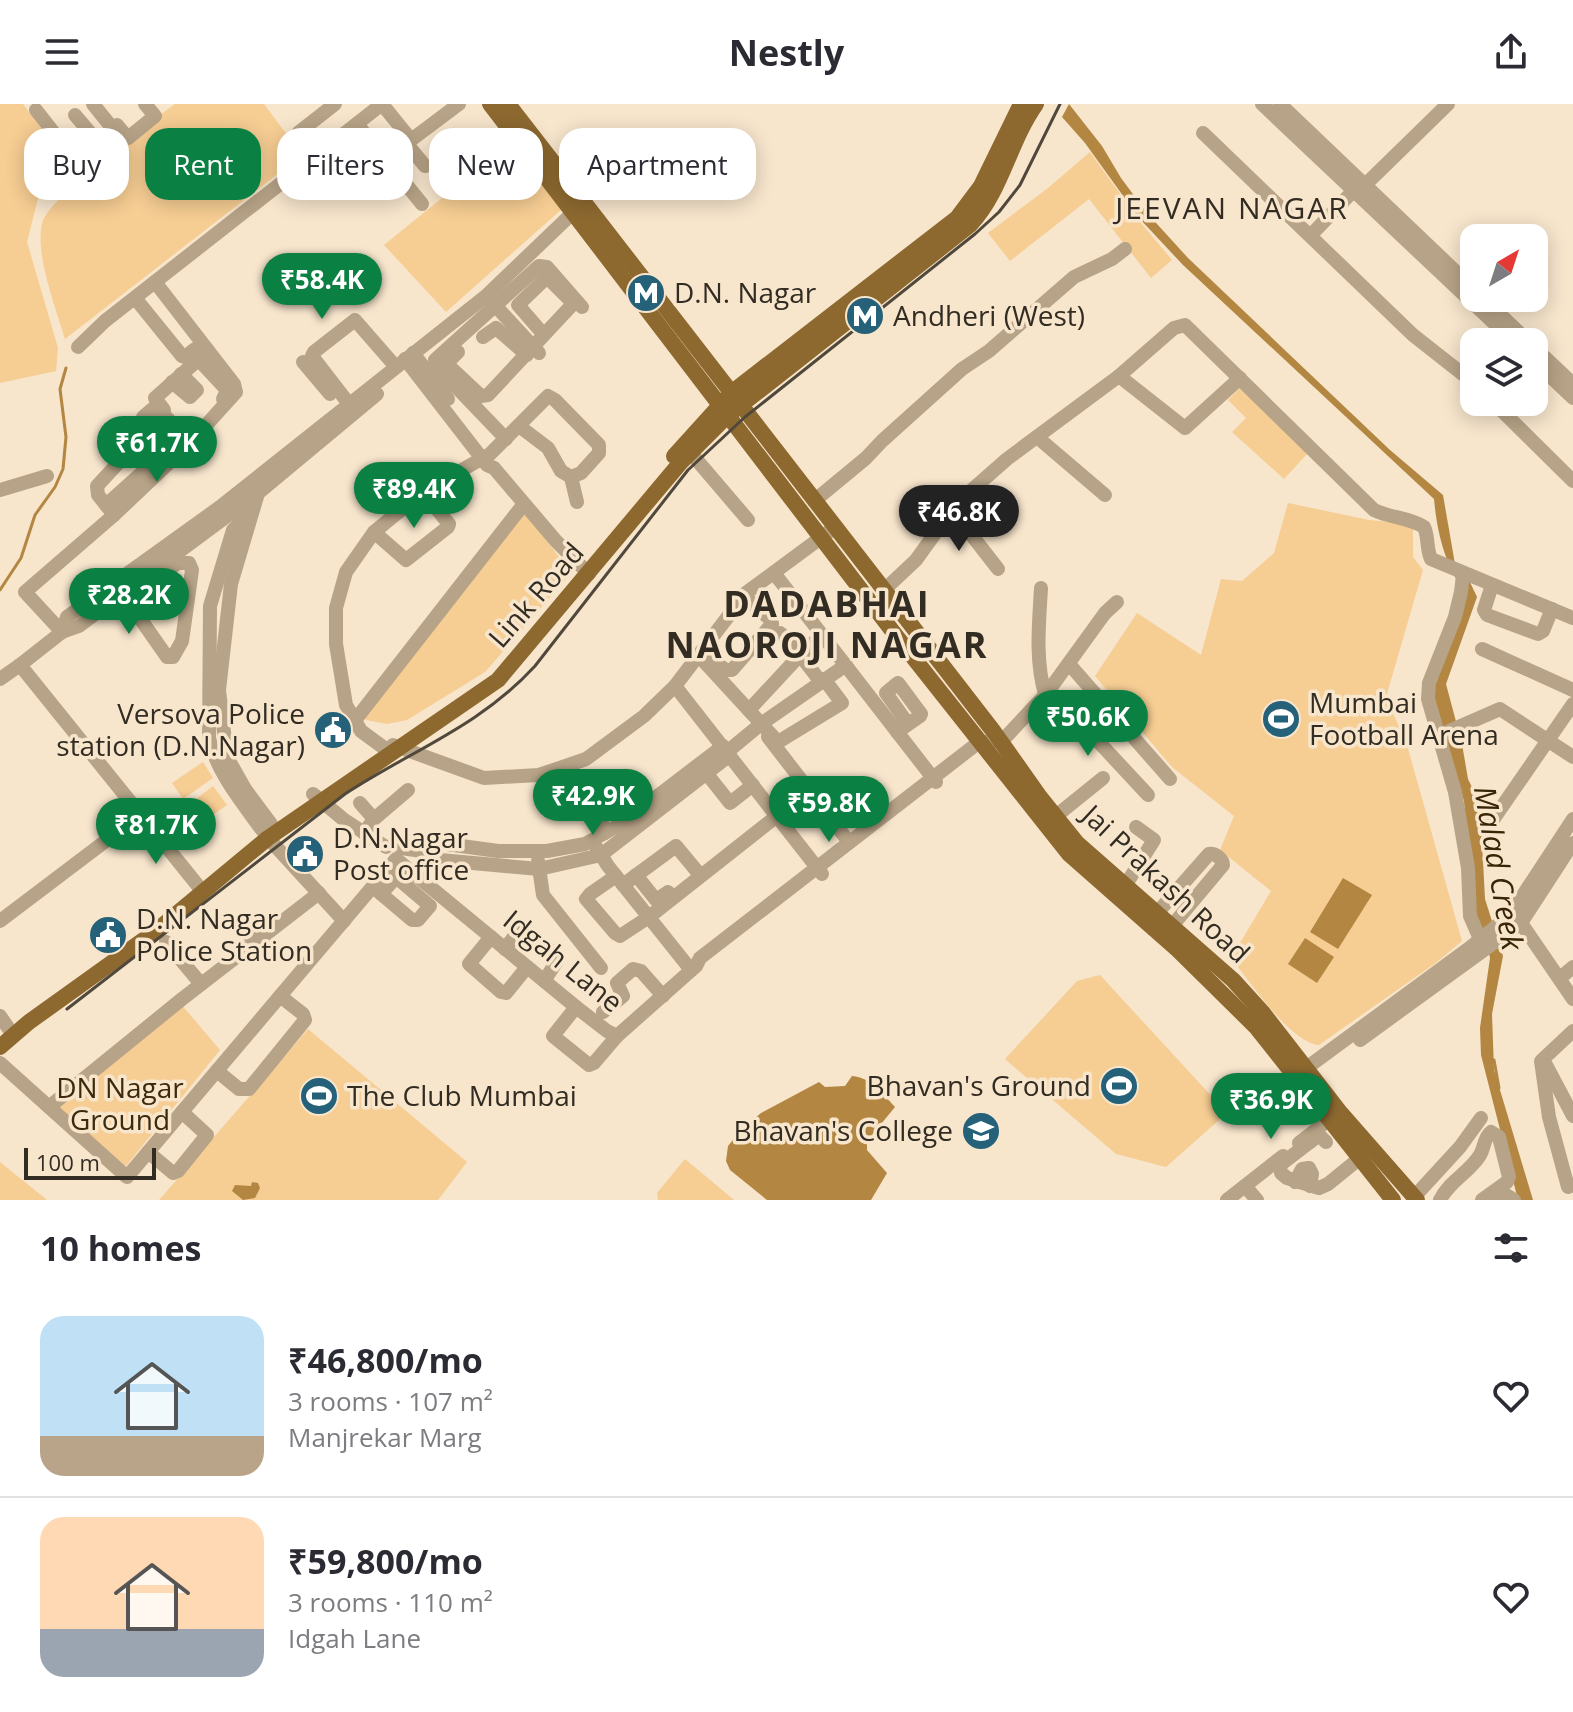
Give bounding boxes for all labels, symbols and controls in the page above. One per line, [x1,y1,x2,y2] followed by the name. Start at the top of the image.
[729,28,844,77] text: Nestly
[40,30,84,74] icon: menu
[1489,30,1533,74] icon: share
[24,128,129,200] chip: Buy
[145,128,261,200] chip: Rent
[277,128,413,200] chip: Filters
[429,128,543,200] chip: New
[559,128,756,200] chip: Apartment
[1112,187,1349,228] district label: JEEVAN NAGAR
[1460,224,1548,312] north arrow
[1460,224,1548,416] map controls
[257,253,387,321] pin: ₹58.4K
[280,261,364,297] text: ₹58.4K
[625,272,667,314] metro station icon: D.N. Nagar
[674,273,817,311] place label: D.N. Nagar
[844,295,886,337] metro station icon: Andheri (West)
[893,296,1085,334] place label: Andheri (West)
[1460,328,1548,416] button: layers
[92,416,222,484] pin: ₹61.7K
[115,424,199,460] text: ₹61.7K
[349,462,479,530] pin: ₹89.4K
[372,470,456,506] text: ₹89.4K
[894,485,1024,553] pin: ₹46.8K
[917,493,1001,529] text: ₹46.8K
[479,534,591,655] street label: Link Road
[64,568,194,636] pin: ₹28.2K
[87,576,171,612] text: ₹28.2K
[665,579,989,669] district label: DADABHAI NAOROJI NAGAR
[1309,683,1499,753] place label: Mumbai Football Arena
[1023,690,1153,758] pin: ₹50.6K
[56,694,305,764] place label: Versova Police station (D.N.Nagar)
[1046,698,1130,734] text: ₹50.6K
[1260,698,1302,740] sports icon: Mumbai Football Arena
[312,709,354,751] public building icon: Versova Police station (D.N.Nagar)
[528,769,658,837] pin: ₹42.9K
[764,776,894,844] pin: ₹59.8K
[551,777,635,813] text: ₹42.9K
[1465,783,1534,954] water label: Malad Creek
[787,784,871,820] text: ₹59.8K
[1072,794,1259,971] street label: Jai Prakash Road
[91,798,221,866] pin: ₹81.7K
[114,806,198,842] text: ₹81.7K
[333,818,469,888] place label: D.N.Nagar Post office
[284,833,326,875] public building icon: D.N.Nagar Post office
[136,899,312,969] place label: D.N. Nagar Police Station
[496,900,631,1020] street label: Idgah Lane
[87,914,129,956] public building icon: D.N. Nagar Police Station
[1098,1065,1140,1107] sports icon: Bhavan's Ground
[867,1066,1091,1104] place label: Bhavan's Ground
[56,1068,184,1138] park label: DN Nagar Ground
[1206,1073,1336,1141] pin: ₹36.9K
[298,1075,340,1117] sports icon: The Club Mumbai
[347,1076,577,1114] place label: The Club Mumbai
[1229,1081,1313,1117] text: ₹36.9K
[960,1110,1002,1152] school or university icon: Bhavan's College
[733,1111,953,1149] place label: Bhavan's College
[24,1144,156,1180] scale bar
[36,1147,100,1177] text: 100 m
[40,1225,201,1271] text: 10 homes
[1489,1226,1533,1270] icon: filters
[288,1337,483,1383] text: ₹46,800/mo
[104,1348,200,1444] icon: home
[1489,1374,1533,1418] icon: heart
[288,1383,493,1419] text: 3 rooms · 107 m²
[288,1419,482,1455] text: Manjrekar Marg
[288,1538,483,1584] text: ₹59,800/mo
[104,1549,200,1645] icon: home
[1489,1575,1533,1619] icon: heart
[288,1584,493,1620] text: 3 rooms · 110 m²
[288,1620,421,1656] text: Idgah Lane

